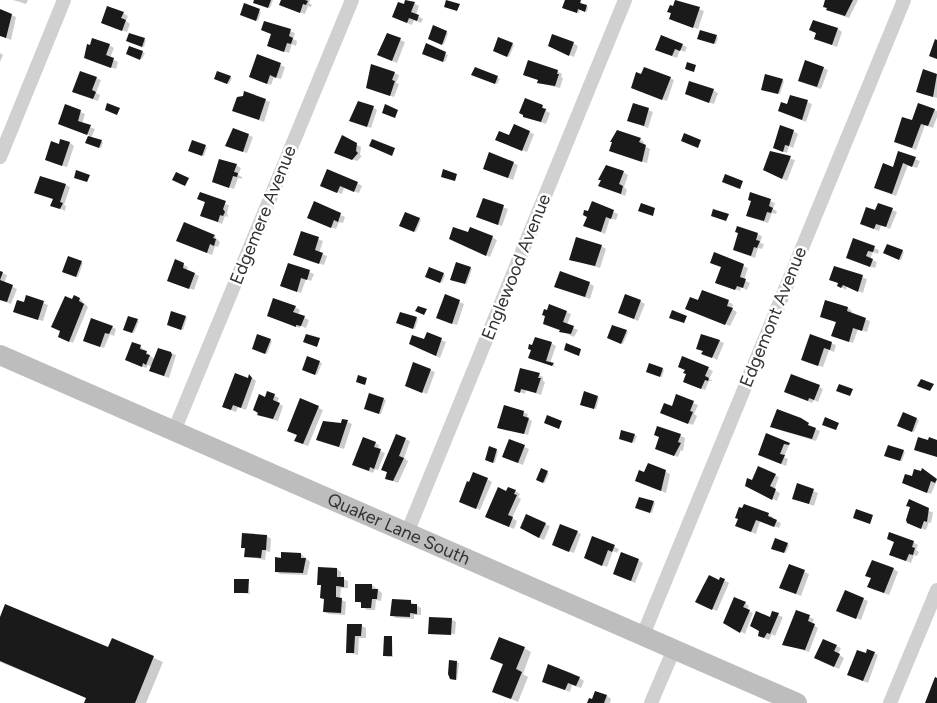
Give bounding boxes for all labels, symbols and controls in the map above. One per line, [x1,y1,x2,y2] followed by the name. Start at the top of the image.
[225,142,301,288] street label: Edgemere Avenue
[477,191,555,343] street label: Englewood Avenue
[735,243,811,390] street label: Edgemont Avenue
[324,488,473,570] street label: Quaker Lane South

